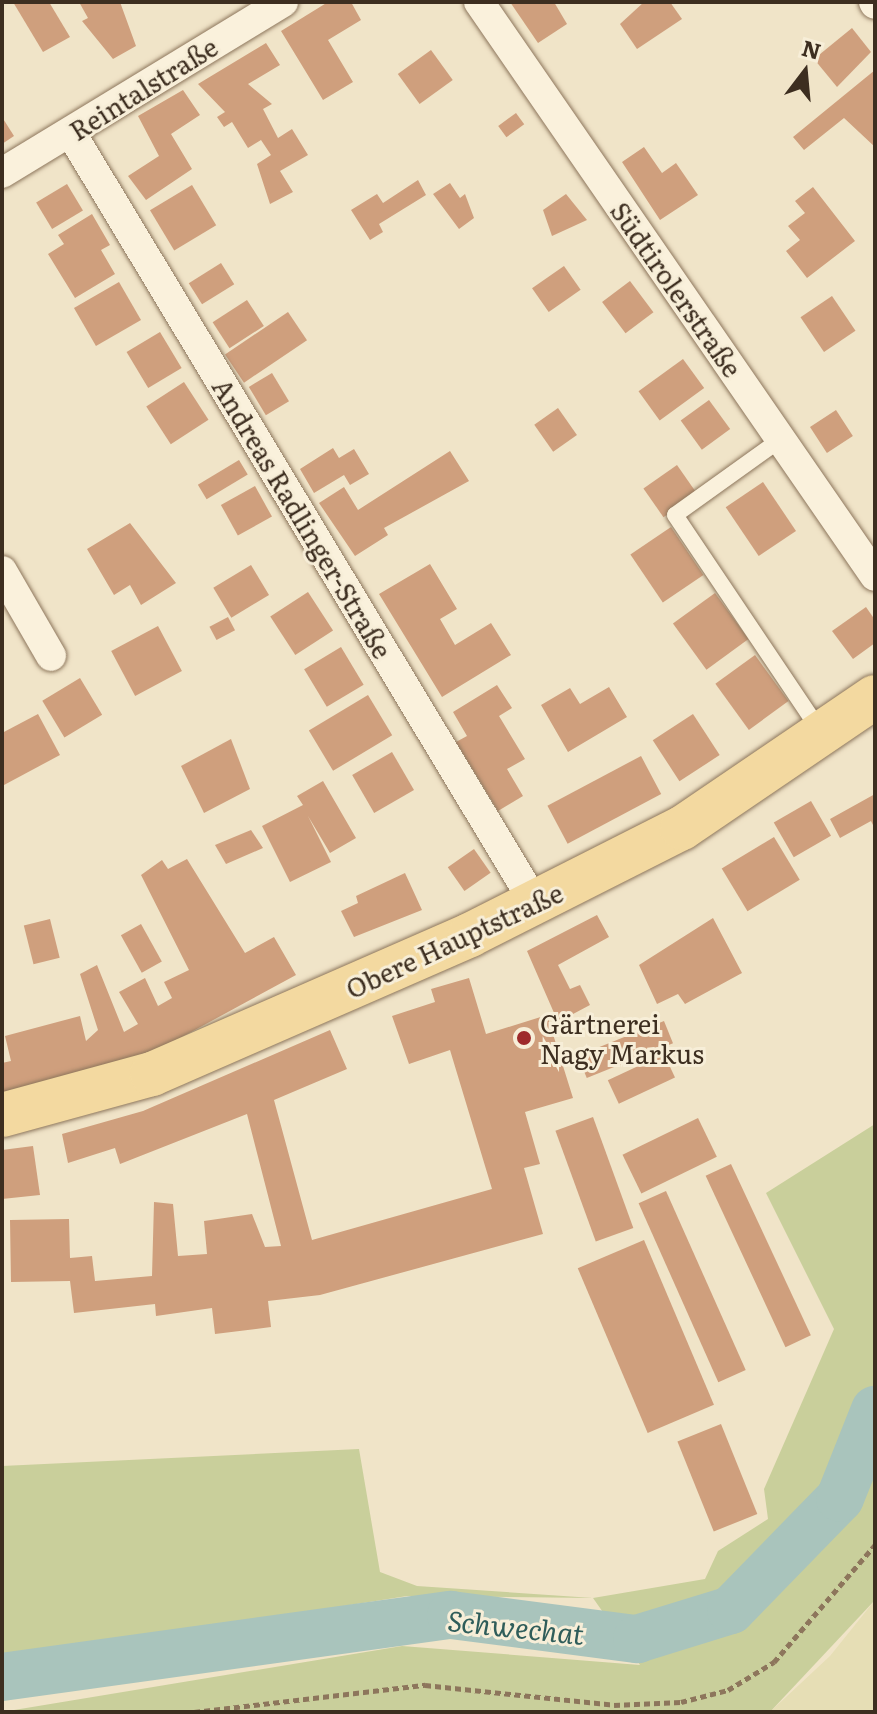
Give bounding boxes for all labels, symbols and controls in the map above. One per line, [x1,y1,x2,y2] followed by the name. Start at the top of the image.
[63,30,223,146] street label: Reintalstraße
[798,30,825,67] text: N
[765,32,845,112] north arrow
[605,196,749,382] street label: Südtirolerstraße
[207,372,399,664] street label: Andreas Radlinger-Straße
[341,876,567,1004] street label: Obere Hauptstraße
[540,1007,704,1068] place label: Gärtnerei Nagy Markus
[515,1029,533,1047] marker: Gärtnerei Nagy Markus
[446,1602,586,1650] water label: Schwechat

